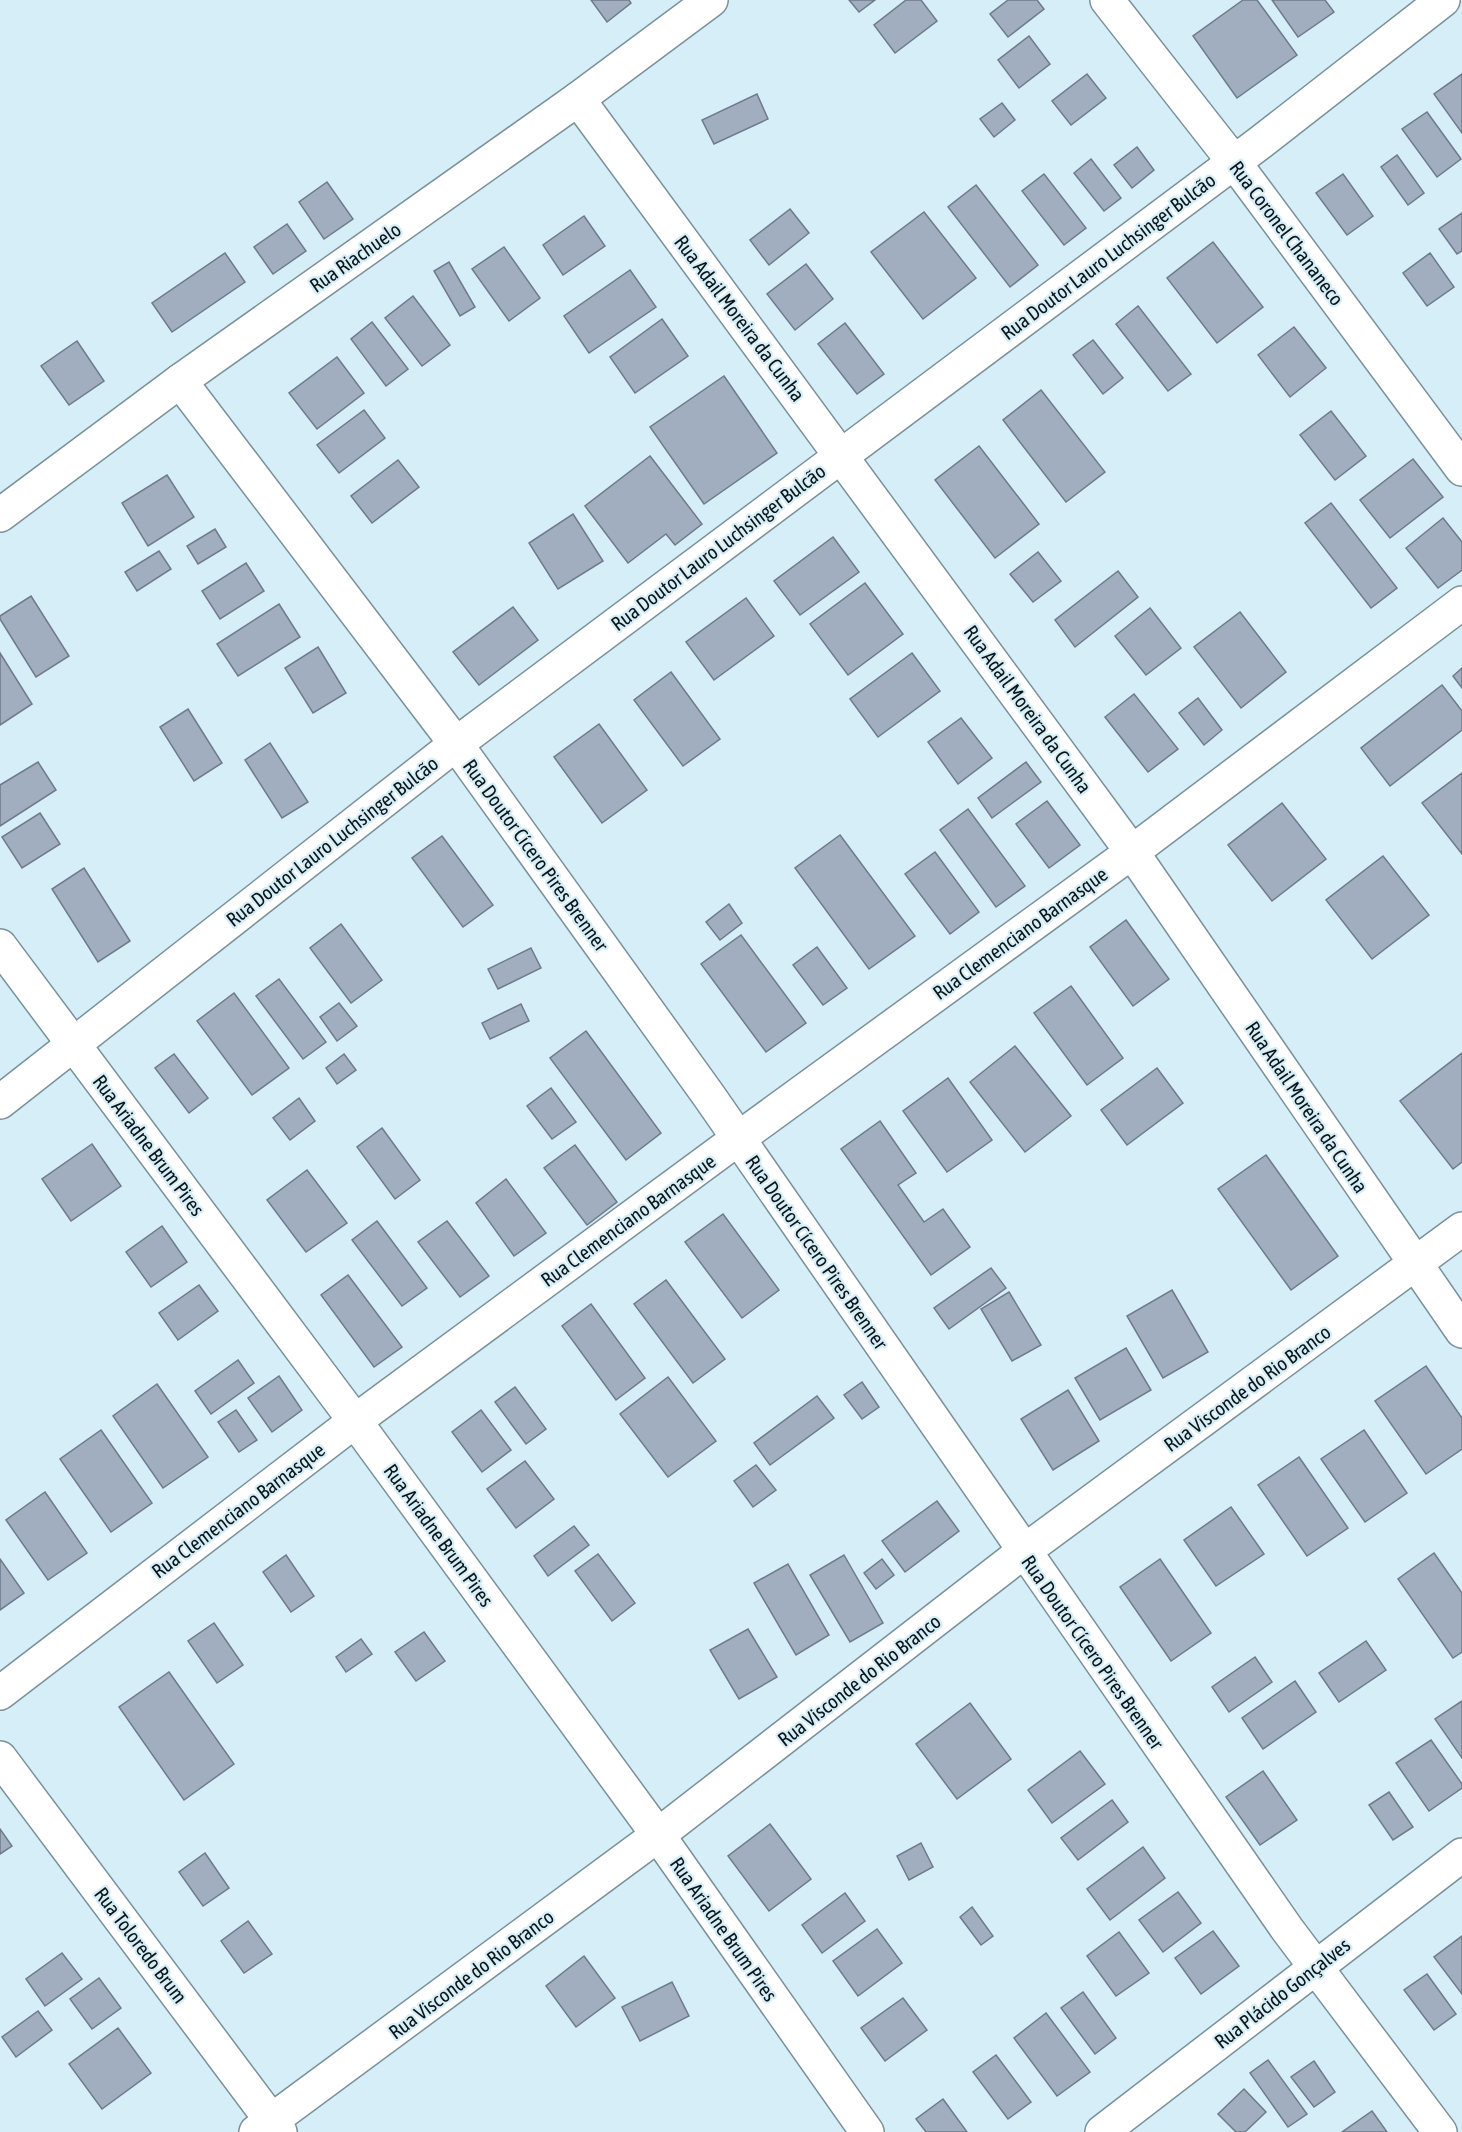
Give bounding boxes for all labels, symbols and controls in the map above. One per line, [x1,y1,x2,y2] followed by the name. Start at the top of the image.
[1225,156,1349,310] street label: Rua Coronel Chananeco
[996,168,1220,344] street label: Rua Doutor Lauro Luchsinger Bulcão
[305,217,405,297] street label: Rua Riachuelo
[670,231,810,405] street label: Rua Adail Moreira da Cunha
[606,459,830,635] street label: Rua Doutor Lauro Luchsinger Bulcão
[959,621,1097,797] street label: Rua Adail Moreira da Cunha
[222,751,442,931] street label: Rua Doutor Lauro Luchsinger Bulcão
[459,755,614,956] street label: Rua Doutor Cícero Pires Brenner
[928,862,1112,1004] street label: Rua Clemenciano Barnasque
[1241,1017,1373,1197] street label: Rua Adail Moreira da Cunha
[89,1070,209,1220] street label: Rua Ariadne Brum Pires
[536,1149,720,1291] street label: Rua Clemenciano Barnasque
[741,1151,893,1354] street label: Rua Doutor Cícero Pires Brenner
[1159,1320,1335,1456] street label: Rua Visconde do Rio Branco
[147,1438,329,1582] street label: Rua Clemenciano Barnasque
[380,1459,498,1611] street label: Rua Ariadne Brum Pires
[1017,1551,1169,1754] street label: Rua Doutor Cícero Pires Brenner
[773,1609,945,1751] street label: Rua Visconde do Rio Branco
[666,1853,782,2005] street label: Rua Ariadne Brum Pires
[90,1883,192,2007] street label: Rua Toloredo Brum
[384,1905,558,2043] street label: Rua Visconde do Rio Branco
[1210,1933,1354,2053] street label: Rua Plácido Gonçalves

